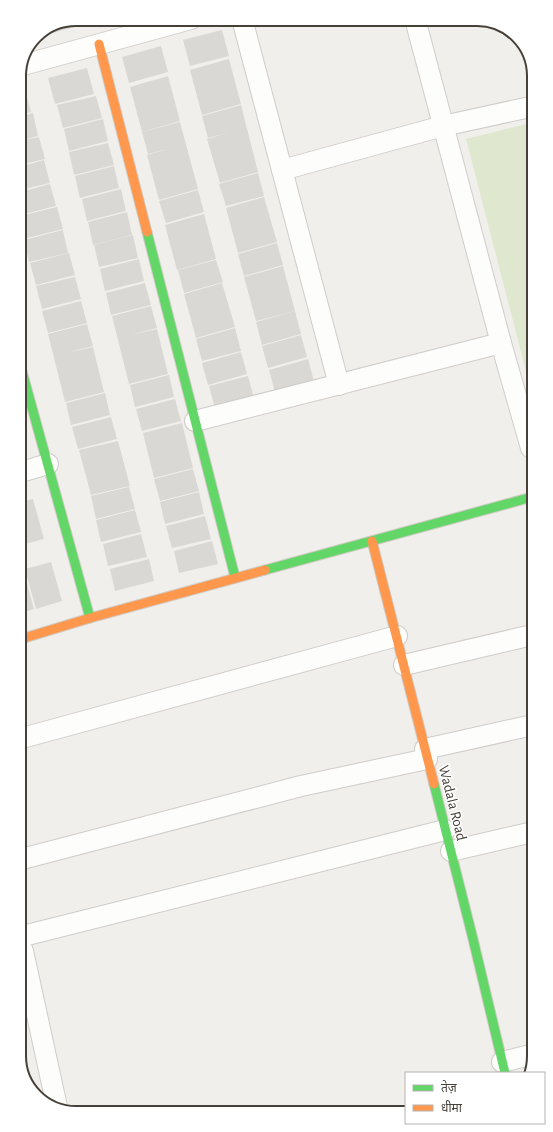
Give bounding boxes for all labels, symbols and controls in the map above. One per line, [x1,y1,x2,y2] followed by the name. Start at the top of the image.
[436,764,469,843] street label: Wadala Road
[405,1072,545,1124] legend
[441,1080,458,1094] text: तेज़
[441,1100,463,1114] text: धीमा

